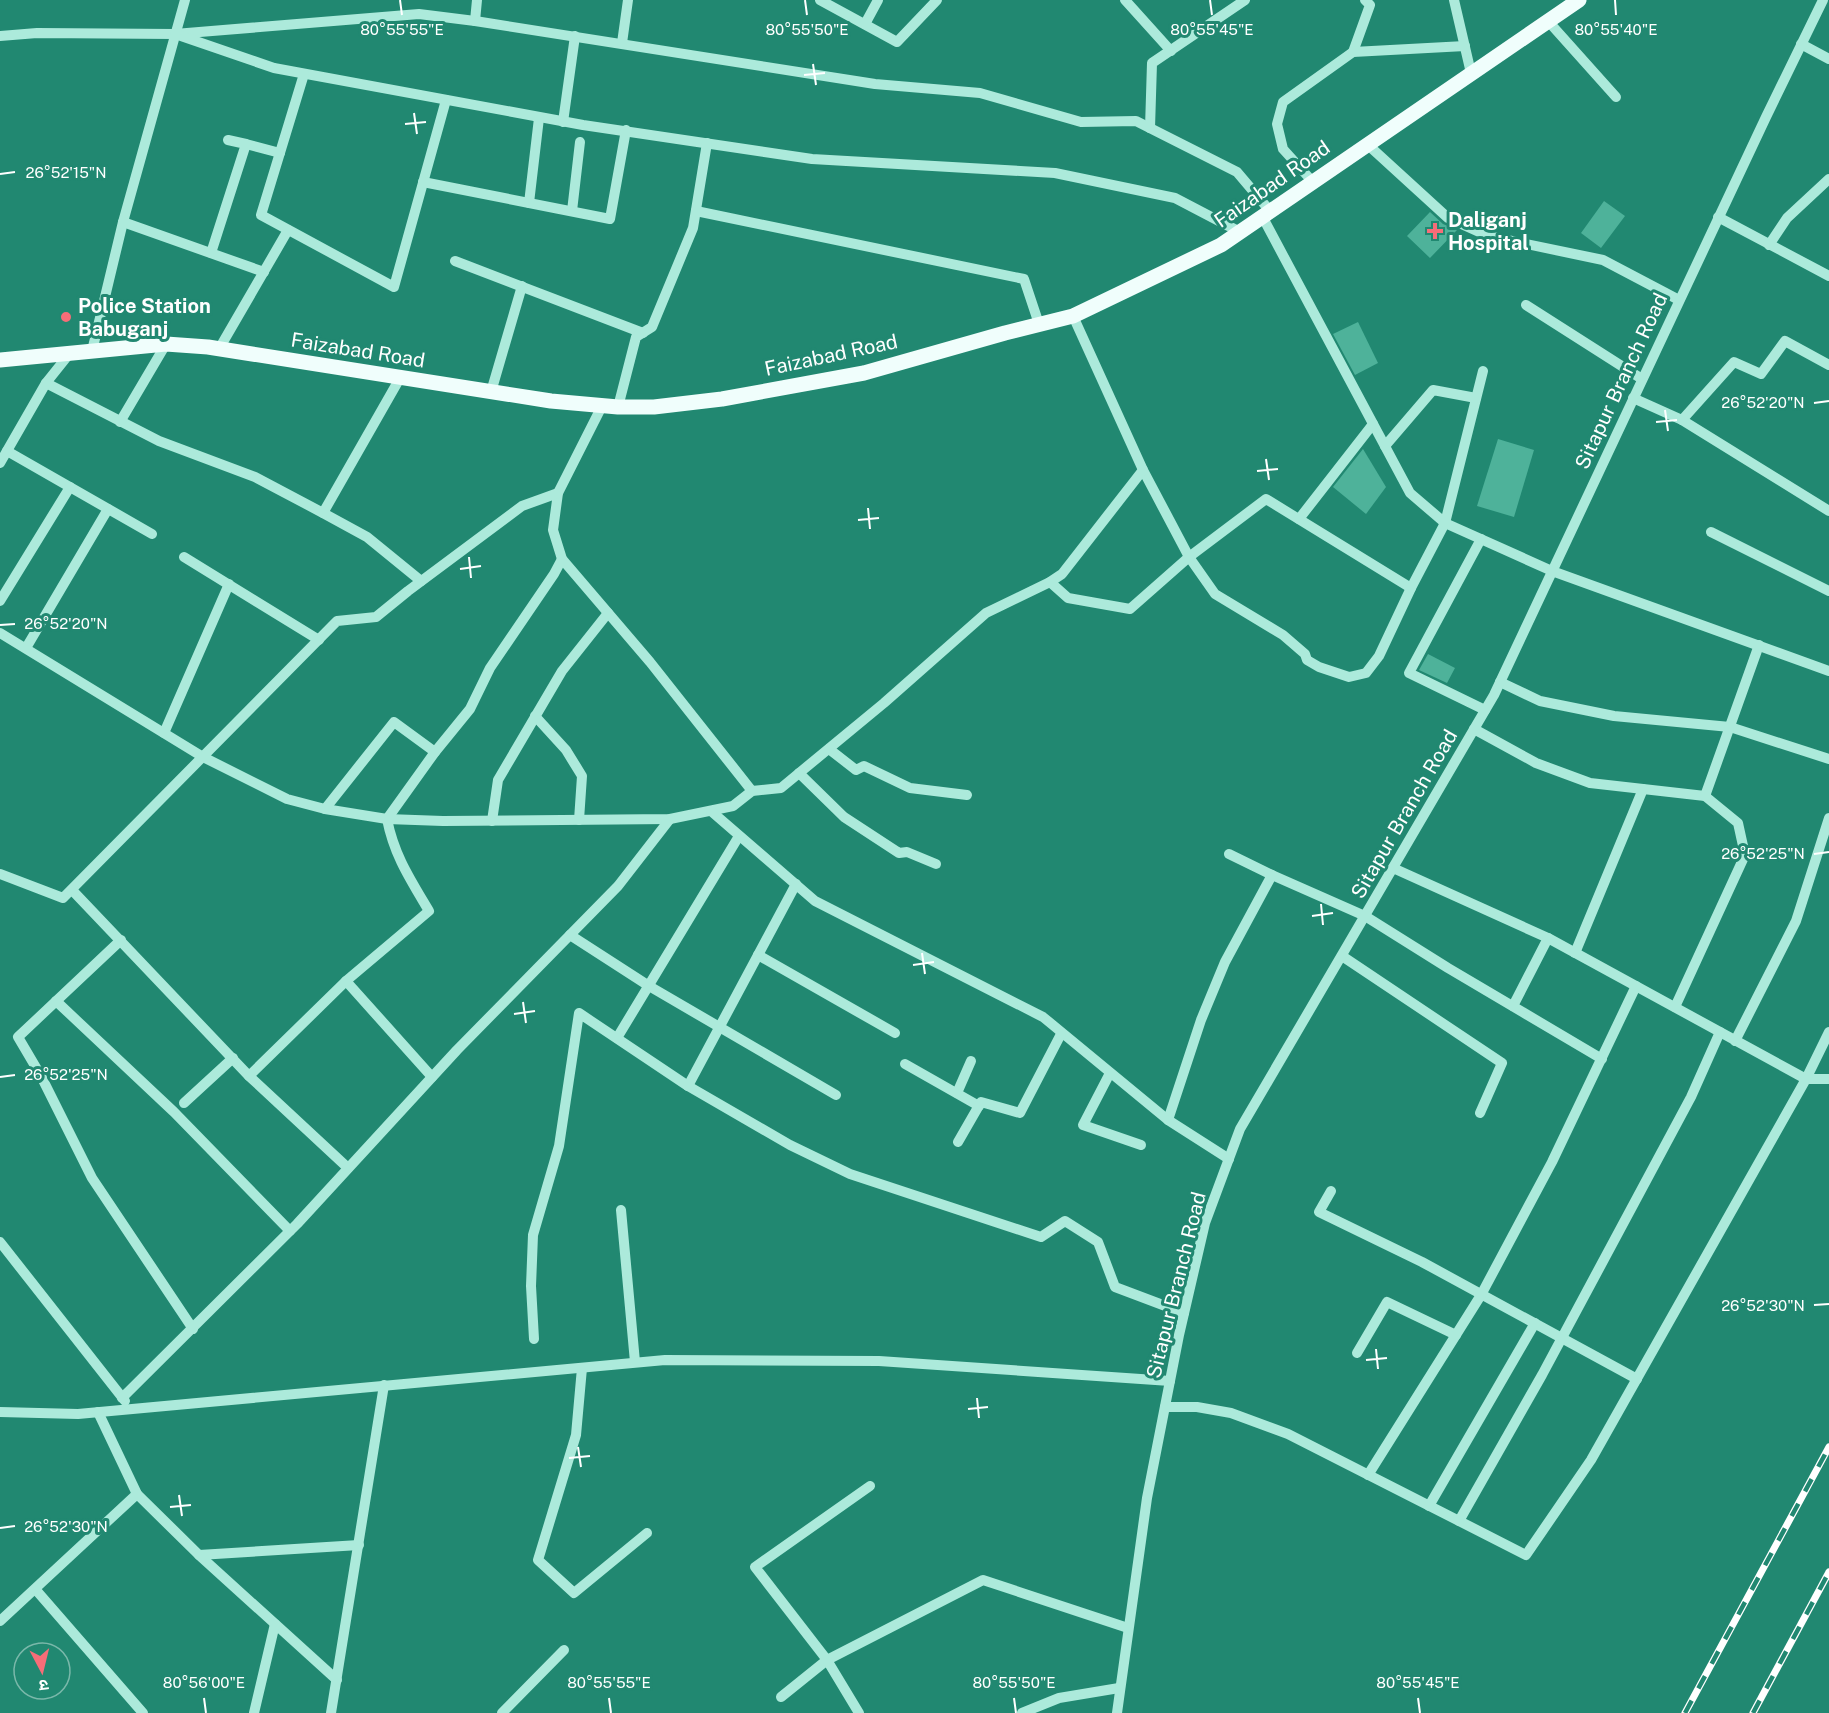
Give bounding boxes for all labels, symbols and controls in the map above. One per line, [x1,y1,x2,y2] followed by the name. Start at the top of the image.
[360,21,444,38] text: 80°55'55"E
[765,21,849,38] text: 80°55'50"E
[1170,21,1254,38] text: 80°55'45"E
[1575,21,1657,38] text: 80°55'40"E
[1210,135,1334,233] street label: Faizabad Road
[26,164,106,181] text: 26°52'15"N
[1448,208,1529,255] place label: Daliganj Hospital
[1426,222,1444,240] marker: Daliganj Hospital
[1570,289,1672,473] street label: Sitapur Branch Road
[78,294,211,341] place label: Police Station Babuganj
[59,310,73,324] marker: Police Station Babuganj
[289,328,427,372] street label: Faizabad Road
[762,329,900,381] street label: Faizabad Road
[1721,394,1805,411] text: 26°52'20"N
[24,615,108,632] text: 26°52'20"N
[1346,725,1462,903] street label: Sitapur Branch Road
[1721,845,1805,862] text: 26°52'25"N
[24,1066,108,1083] text: 26°52'25"N
[1141,1189,1211,1381] street label: Sitapur Branch Road
[1721,1297,1805,1314] text: 26°52'30"N
[24,1518,108,1535] text: 26°52'30"N
[12,1641,72,1701] north arrow
[163,1674,245,1691] text: 80°56'00"E
[567,1674,651,1691] text: 80°55'55"E
[972,1674,1056,1691] text: 80°55'50"E
[1376,1674,1460,1691] text: 80°55'45"E
[37,1675,50,1695] text: उ

